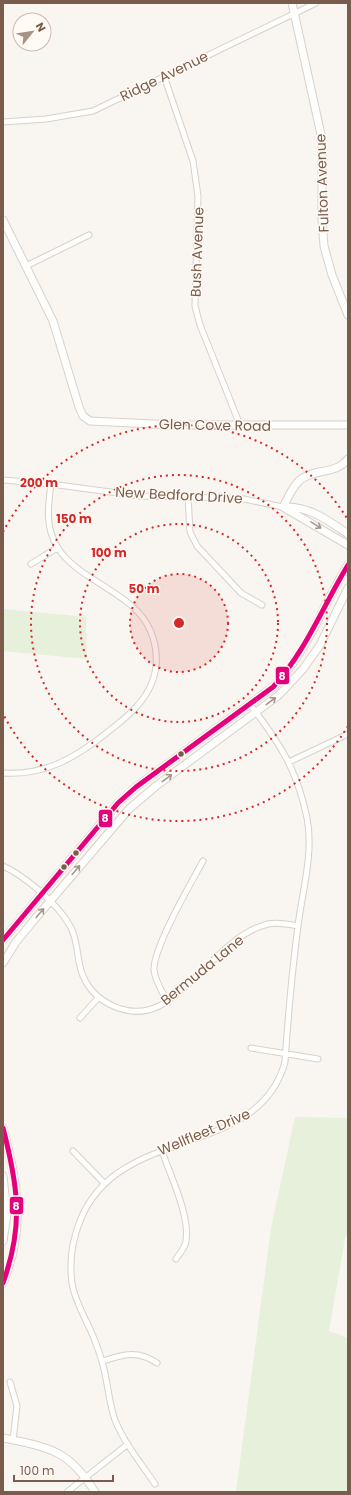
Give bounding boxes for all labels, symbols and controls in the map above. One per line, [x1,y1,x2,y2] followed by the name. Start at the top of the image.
[12,12,52,52] north arrow
[32,19,50,35] text: N
[117,46,212,106] street label: Ridge Avenue
[310,133,334,233] street label: Fulton Avenue
[185,206,209,297] street label: Bush Avenue
[159,414,271,436] street label: Glen Cove Road
[20,474,58,491] text: 200 m
[115,482,244,508] street label: New Bedford Drive
[56,510,92,527] text: 150 m
[310,521,321,529] one-way arrow
[91,544,127,561] text: 100 m
[129,580,160,597] text: 50 m
[172,616,186,630] centre of rings
[275,666,290,685] line badge: 8
[278,668,286,684] text: 8
[266,697,277,705] one-way arrow
[176,749,186,759] unlabelled marker
[161,774,172,782] one-way arrow
[98,809,113,828] line badge: 8
[101,810,109,826] text: 8
[71,848,81,858] unlabelled marker
[59,862,69,872] unlabelled marker
[71,865,80,875] one-way arrow
[35,908,44,918] one-way arrow
[156,930,248,1010] street label: Bermuda Lane
[155,1103,254,1160] street label: Wellfleet Drive
[9,1196,24,1215] line badge: 8
[12,1198,20,1214] text: 8
[14,1457,113,1483] scale bar
[20,1462,54,1479] text: 100 m

